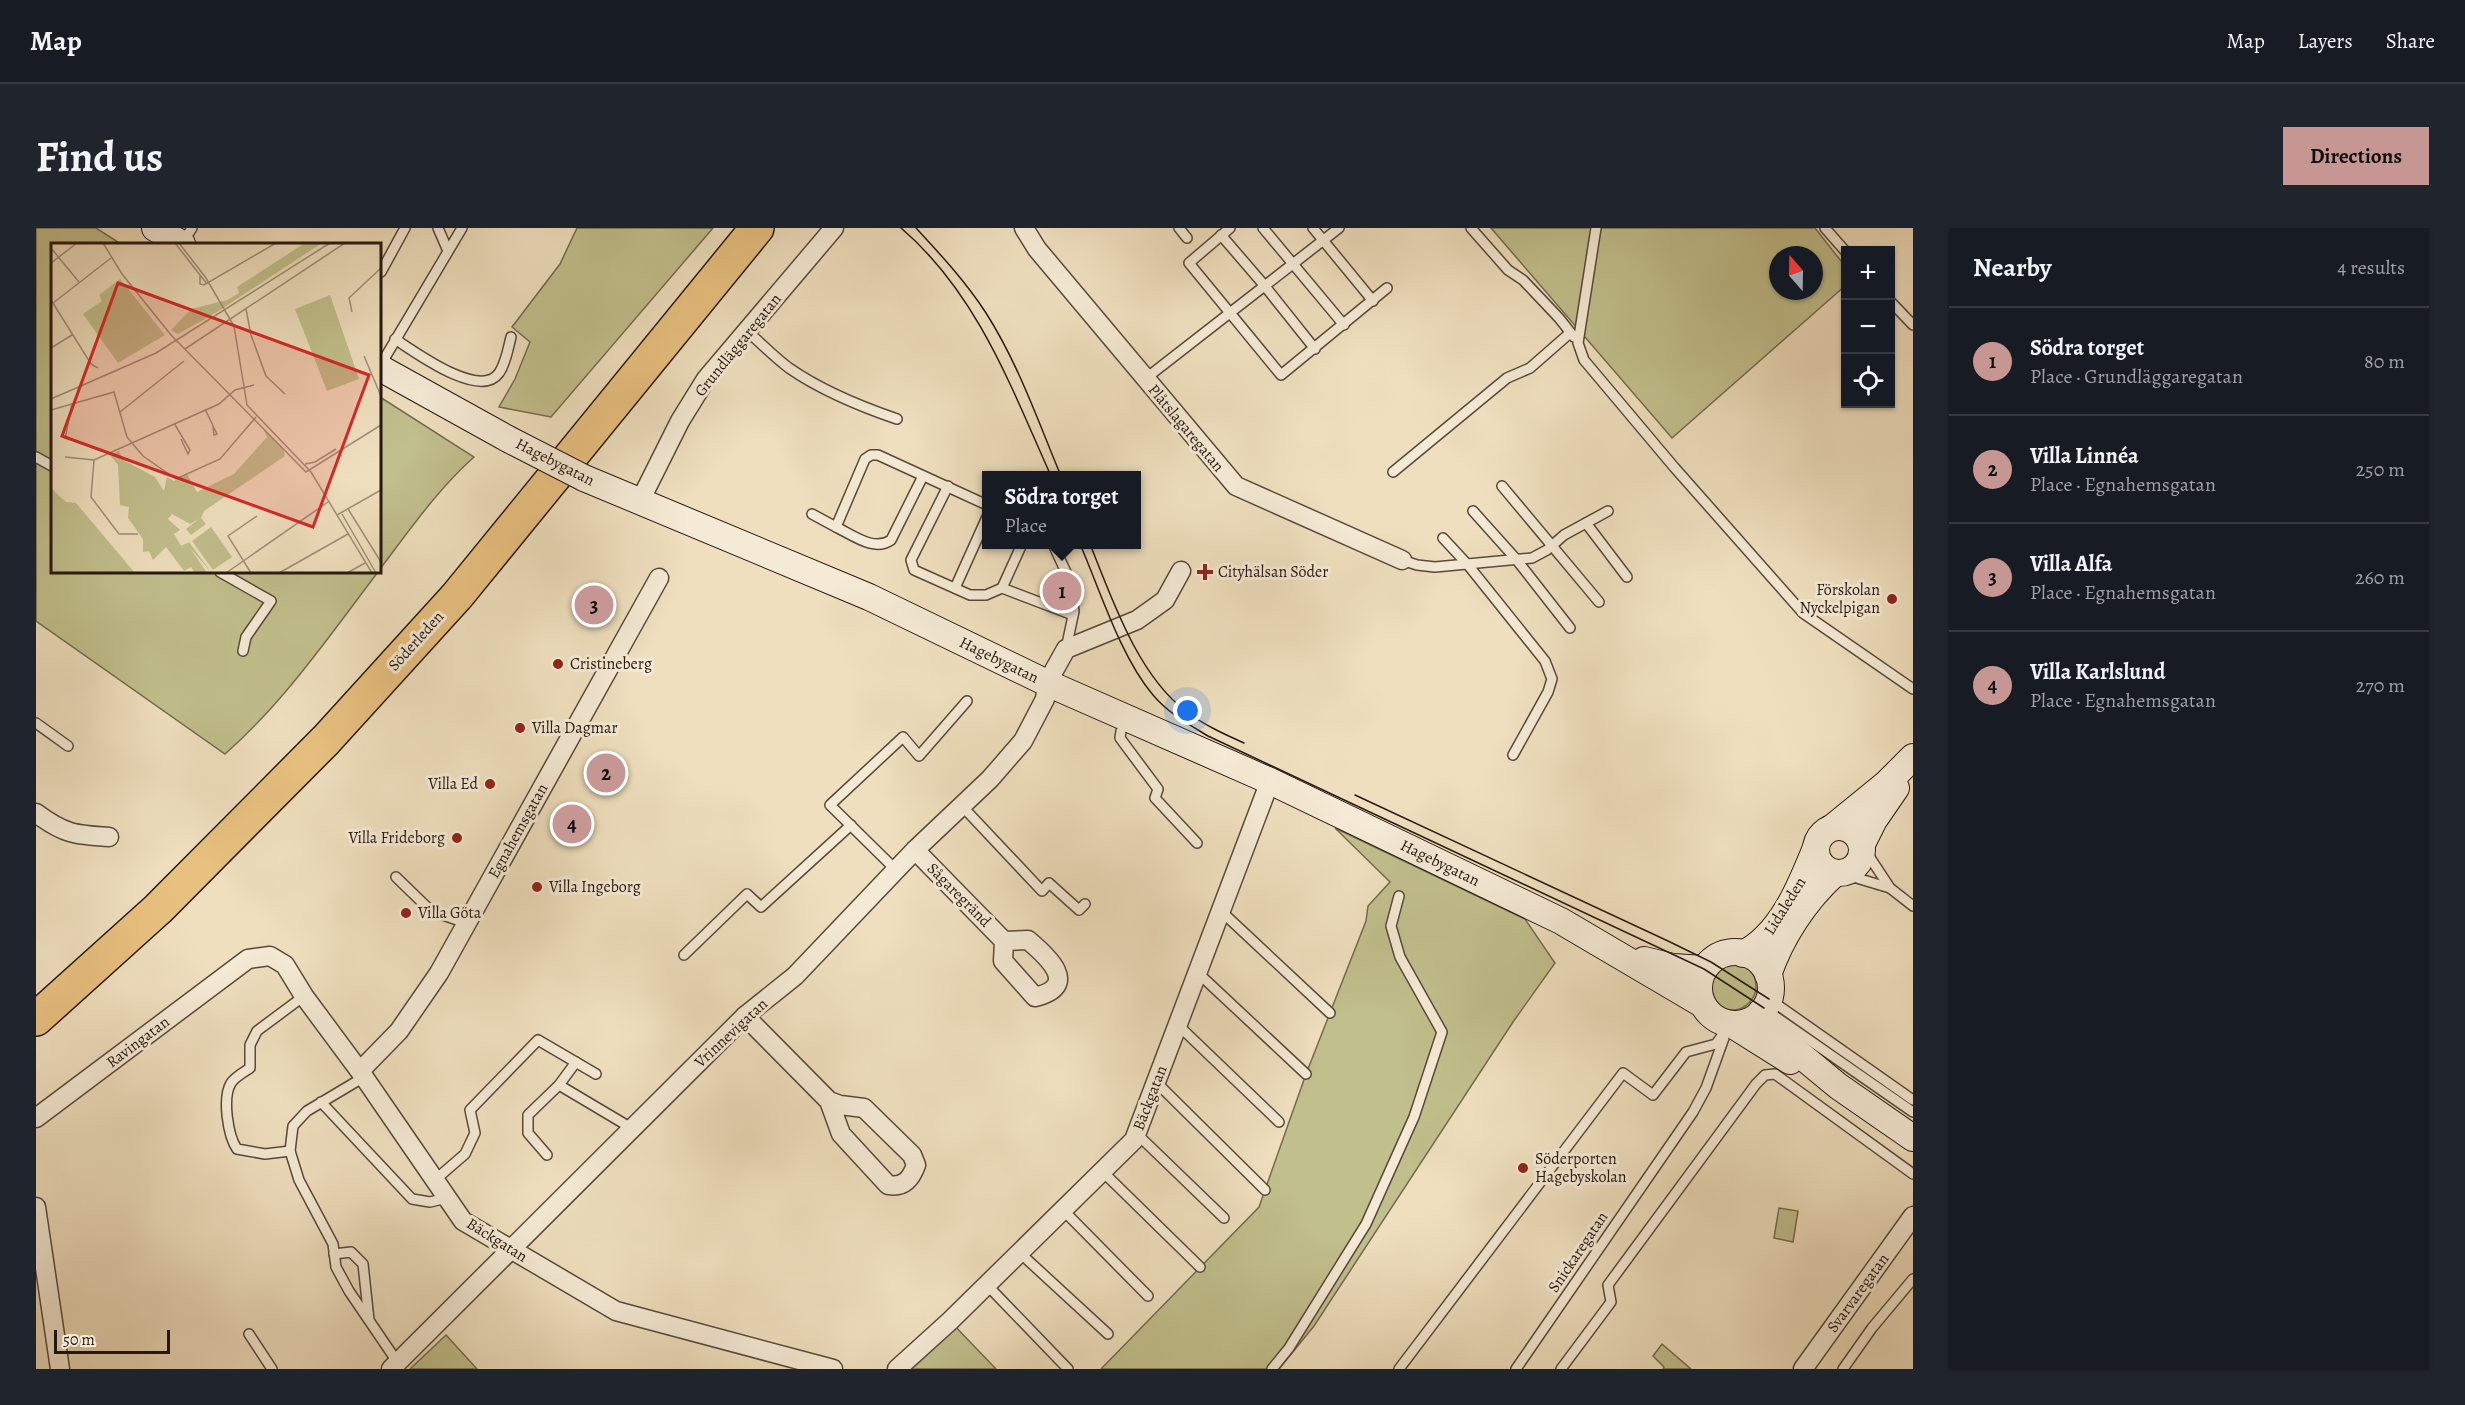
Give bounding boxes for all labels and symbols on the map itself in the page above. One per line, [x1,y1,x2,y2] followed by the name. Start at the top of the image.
[51,243,381,573] inset map
[1769,246,1823,300] north arrow
[690,289,787,401] street label: Grundläggaregatan
[1143,379,1229,477] street label: Plåtslagaregatan
[512,433,598,491] street label: Hagebygatan
[1218,561,1328,583] place label: Cityhälsan Söder
[1196,563,1214,581] marker: Cityhälsan Söder
[1042,568,1082,614] pin: 1
[1800,579,1880,619] place label: Förskolan Nyckelpigan
[574,582,614,628] pin: 3
[1885,592,1899,606] marker: Förskolan Nyckelpigan
[383,606,449,676] street label: Söderleden
[956,631,1043,689] street label: Hagebygatan
[570,653,652,675] place label: Cristineberg
[551,657,565,671] marker: Cristineberg
[1173,696,1202,725] your location
[531,717,618,739] place label: Villa Dagmar
[513,721,527,735] marker: Villa Dagmar
[586,750,626,796] pin: 2
[427,773,478,795] place label: Villa Ed
[483,777,497,791] marker: Villa Ed
[483,779,553,882] street label: Egnahemsgatan
[552,802,592,846] pin: 4
[347,827,445,849] place label: Villa Frideborg
[450,831,464,845] marker: Villa Frideborg
[1397,834,1484,892] street label: Hagebygatan
[922,858,996,932] street label: Sågaregränd
[1759,873,1811,939] street label: Lidaleden
[548,876,641,898] place label: Villa Ingeborg
[530,880,544,894] marker: Villa Ingeborg
[417,902,482,924] place label: Villa Göta
[399,906,413,920] marker: Villa Göta
[689,993,773,1073] street label: Vrinnevigatan
[102,1011,174,1073] street label: Ravingatan
[1128,1062,1173,1134] street label: Bäckgatan
[1535,1148,1627,1188] place label: Söderporten Hagebyskolan
[1516,1161,1530,1175] marker: Söderporten Hagebyskolan
[1543,1207,1613,1297] street label: Snickaregatan
[462,1213,532,1268] street label: Bäckgatan
[1822,1249,1894,1337] street label: Svarvaregatan
[54,1327,170,1354] scale bar

